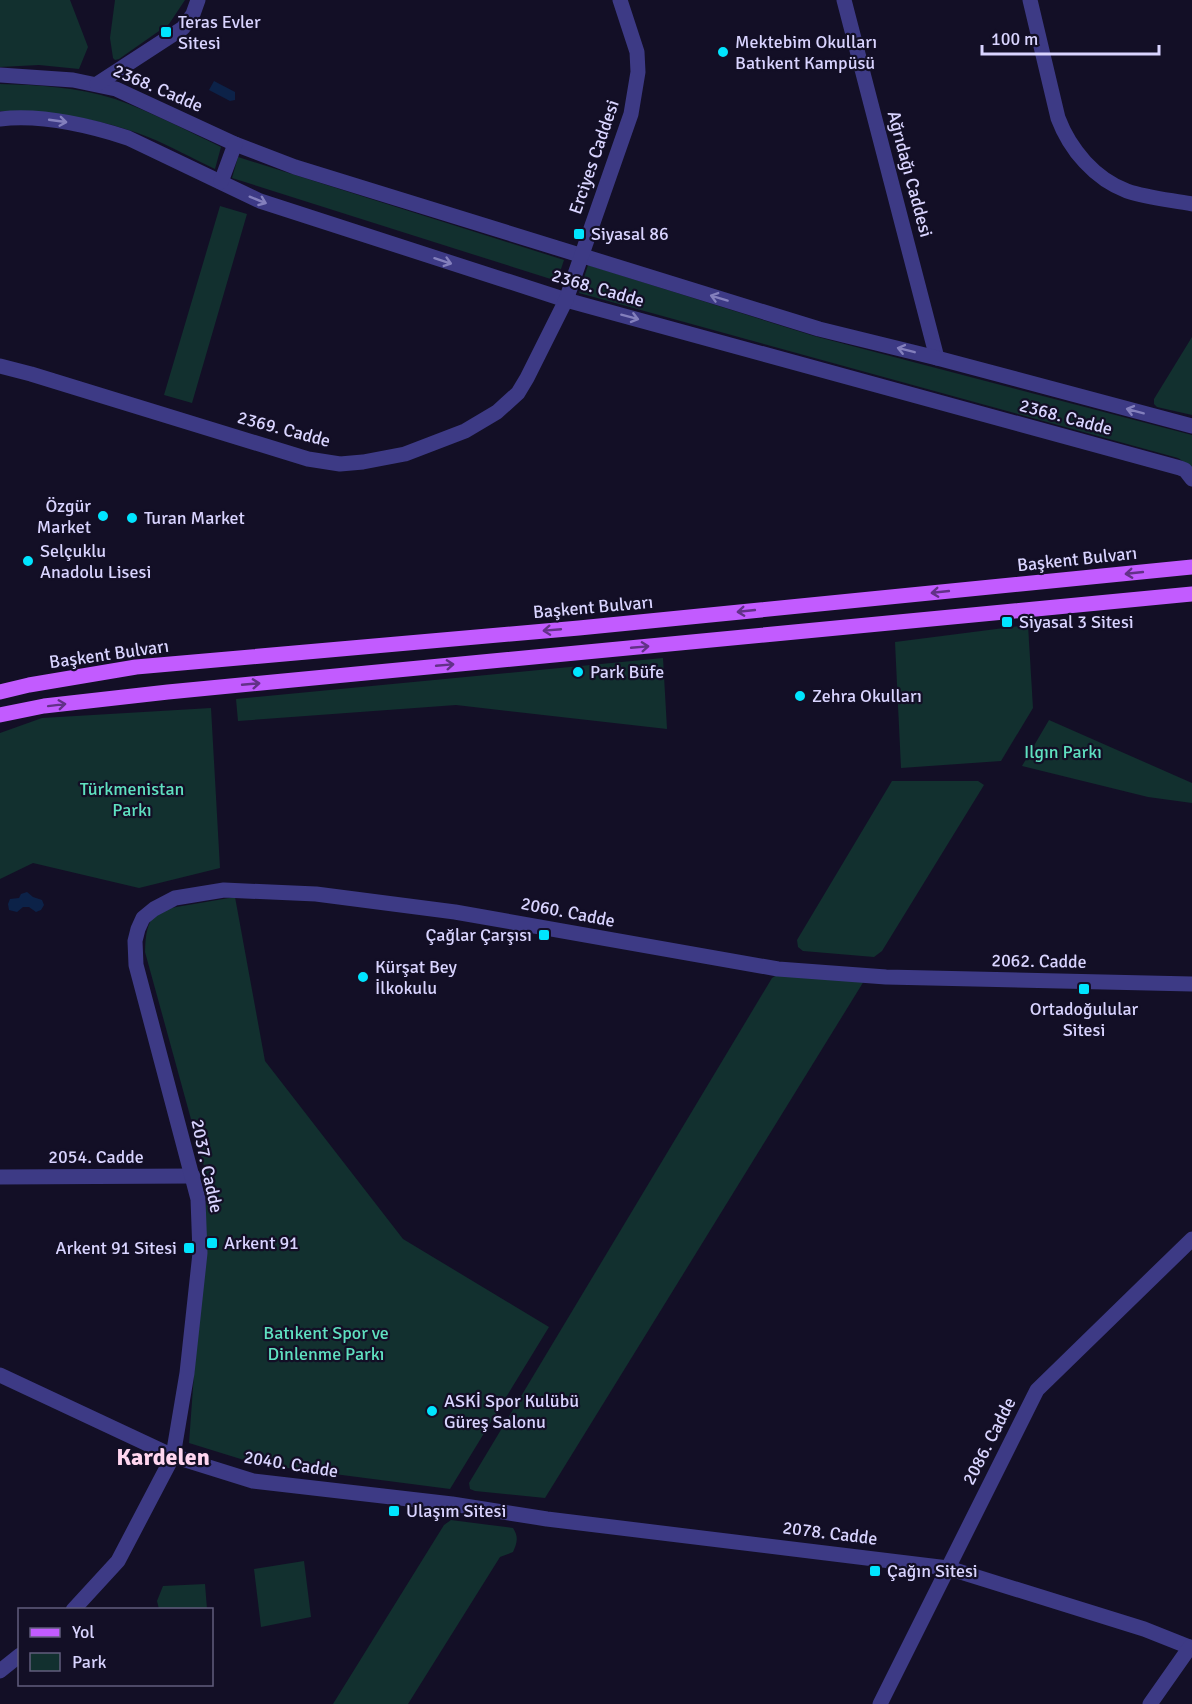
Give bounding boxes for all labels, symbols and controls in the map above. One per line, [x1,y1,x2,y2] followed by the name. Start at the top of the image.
[178,11,261,54] place label: Teras Evler Sitesi
[982,18,1159,56] scale bar
[159,25,173,39] marker: Teras Evler Sitesi
[991,28,1038,50] text: 100 m
[735,31,877,74] place label: Mektebim Okulları Batıkent Kampüsü
[716,45,730,59] marker: Mektebim Okulları Batıkent Kampüsü
[110,59,206,117] street label: 2368. Cadde
[564,97,624,217] street label: Erciyes Caddesi
[883,108,937,240] street label: Ağrıdağı Caddesi
[48,116,68,127] one-way arrow
[249,195,267,206] one-way arrow
[591,223,669,245] place label: Siyasal 86
[572,227,586,241] marker: Siyasal 86
[433,256,452,267] one-way arrow
[549,264,647,312] street label: 2368. Cadde
[710,292,729,303] one-way arrow
[620,312,639,324] one-way arrow
[897,344,916,356] one-way arrow
[1017,394,1115,440] street label: 2368. Cadde
[1126,404,1145,416] one-way arrow
[235,406,333,452] street label: 2369. Cadde
[37,495,91,538] place label: Özgür Market
[144,507,245,529] place label: Turan Market
[96,509,110,523] marker: Özgür Market
[125,511,139,525] marker: Turan Market
[40,540,151,583] place label: Selçuklu Anadolu Lisesi
[1016,542,1138,576] street label: Başkent Bulvarı
[21,554,35,568] marker: Selçuklu Anadolu Lisesi
[1124,568,1144,579] one-way arrow
[930,587,950,598] one-way arrow
[532,591,654,623] street label: Başkent Bulvarı
[736,606,756,617] one-way arrow
[1019,611,1134,633] place label: Siyasal 3 Sitesi
[1000,615,1014,629] marker: Siyasal 3 Sitesi
[542,625,562,636] one-way arrow
[48,635,170,673] street label: Başkent Bulvarı
[629,641,649,652] one-way arrow
[435,659,455,670] one-way arrow
[590,661,664,683] place label: Park Büfe
[571,665,585,679] marker: Park Büfe
[241,678,261,689] one-way arrow
[812,685,922,707] place label: Zehra Okulları
[793,689,807,703] marker: Zehra Okulları
[47,699,67,710] one-way arrow
[1024,741,1102,763] park label: Ilgın Parkı
[80,778,184,821] park label: Türkmenistan Parkı
[519,892,617,932] street label: 2060. Cadde
[426,924,532,946] place label: Çağlar Çarşısı
[537,928,551,942] marker: Çağlar Çarşısı
[991,949,1087,973] street label: 2062. Cadde
[375,956,458,999] place label: Kürşat Bey İlkokulu
[356,970,370,984] marker: Kürşat Bey İlkokulu
[1077,982,1091,996] marker: Ortadoğulular Sitesi
[1030,998,1139,1041] place label: Ortadoğulular Sitesi
[186,1117,228,1215] street label: 2037. Cadde
[48,1146,144,1168] street label: 2054. Cadde
[224,1232,299,1254] place label: Arkent 91
[205,1236,219,1250] marker: Arkent 91
[55,1237,177,1259] place label: Arkent 91 Sitesi
[182,1241,196,1255] marker: Arkent 91 Sitesi
[263,1322,389,1365] park label: Batıkent Spor ve Dinlenme Parkı
[444,1390,579,1433] place label: ASKİ Spor Kulübü Güreş Salonu
[958,1393,1020,1489] street label: 2086. Cadde
[425,1404,439,1418] marker: ASKİ Spor Kulübü Güreş Salonu
[116,1442,210,1472] district label: Kardelen
[242,1446,340,1482] street label: 2040. Cadde
[406,1500,506,1522] place label: Ulaşım Sitesi
[387,1504,401,1518] marker: Ulaşım Sitesi
[781,1516,879,1550] street label: 2078. Cadde
[887,1560,978,1582] place label: Çağın Sitesi
[868,1564,882,1578] marker: Çağın Sitesi
[18,1608,213,1686] legend
[72,1621,95,1643] text: Yol
[72,1651,107,1673] text: Park

